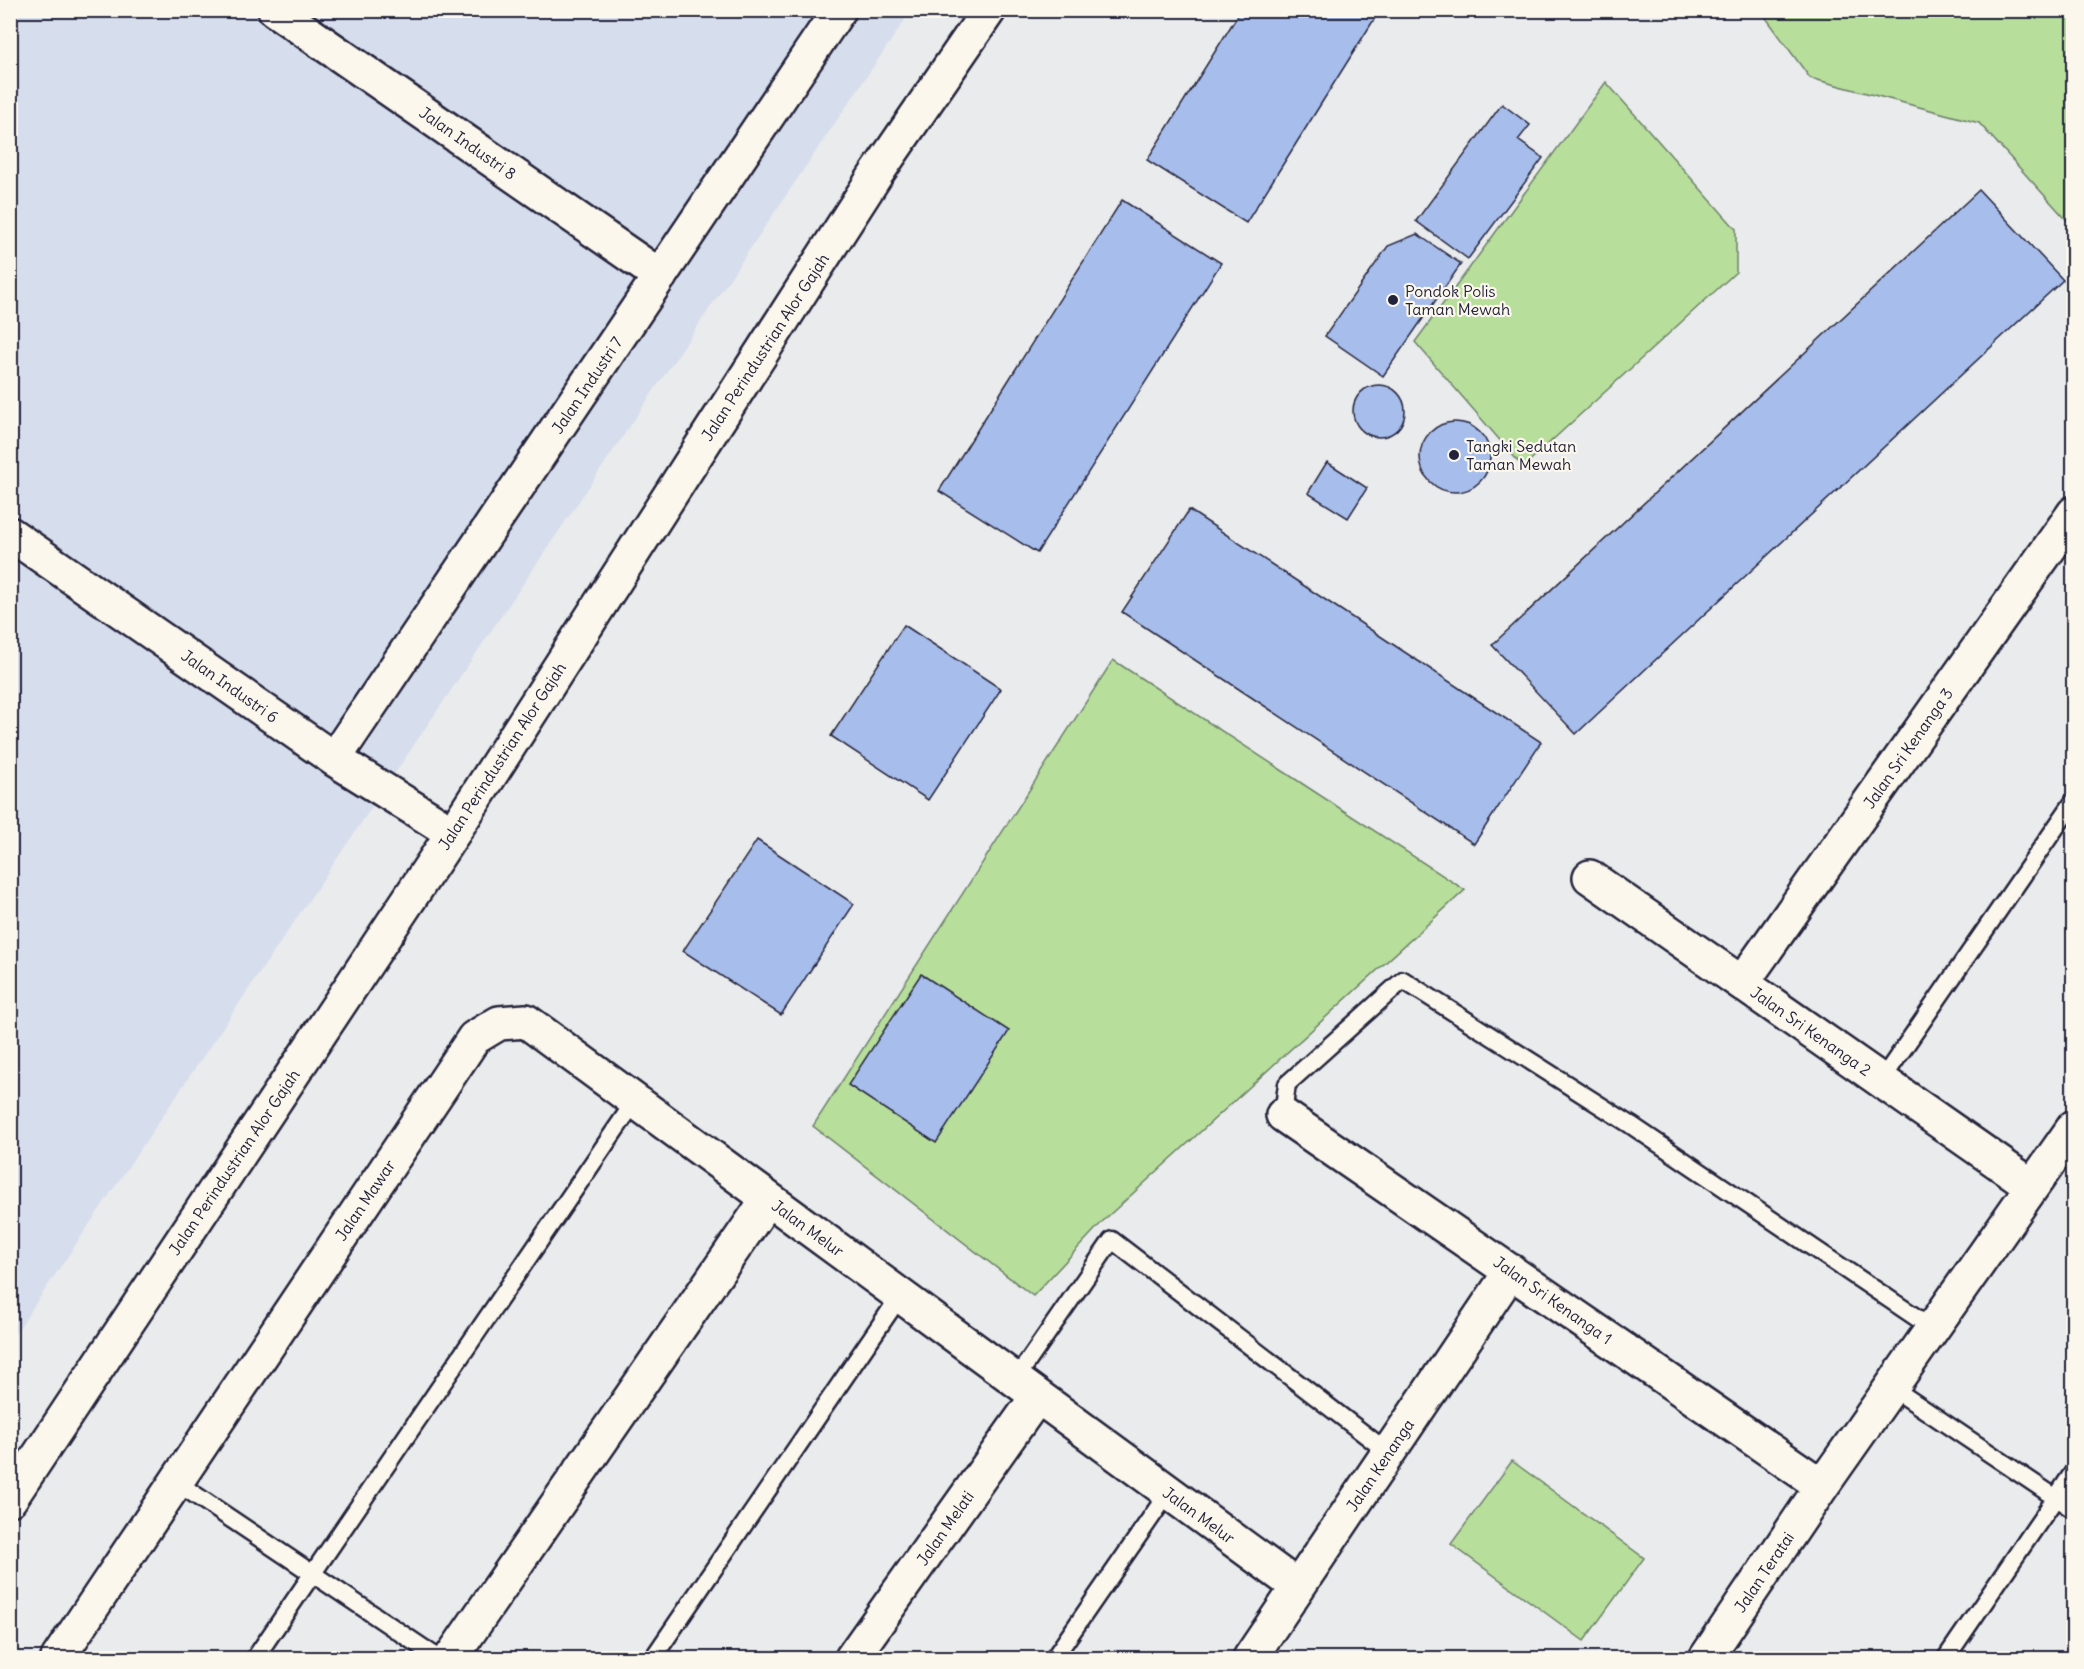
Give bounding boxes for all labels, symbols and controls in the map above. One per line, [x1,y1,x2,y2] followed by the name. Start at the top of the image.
[416,102,520,184] street label: Jalan Industri 8
[697,249,833,445] street label: Jalan Perindustrian Alor Gajah
[1405,281,1510,319] place label: Pondok Polis Taman Mewah
[1386,293,1400,307] marker: Pondok Polis Taman Mewah
[547,333,627,437] street label: Jalan Industri 7
[1466,436,1576,474] place label: Tangki Sedutan Taman Mewah
[1447,448,1461,462] marker: Tangki Sedutan Taman Mewah
[178,645,282,727] street label: Jalan Industri 6
[434,658,570,854] street label: Jalan Perindustrian Alor Gajah
[1859,684,1957,812] street label: Jalan Sri Kenanga 3
[1747,982,1875,1080] street label: Jalan Sri Kenanga 2
[164,1065,304,1259] street label: Jalan Perindustrian Alor Gajah
[331,1155,400,1244] street label: Jalan Mawar
[768,1195,848,1261] street label: Jalan Melur
[1490,1252,1616,1348] street label: Jalan Sri Kenanga 1
[1342,1415,1418,1515] street label: Jalan Kenanga
[1159,1482,1239,1548] street label: Jalan Melur
[912,1487,978,1569] street label: Jalan Melati
[1730,1528,1798,1616] street label: Jalan Teratai

